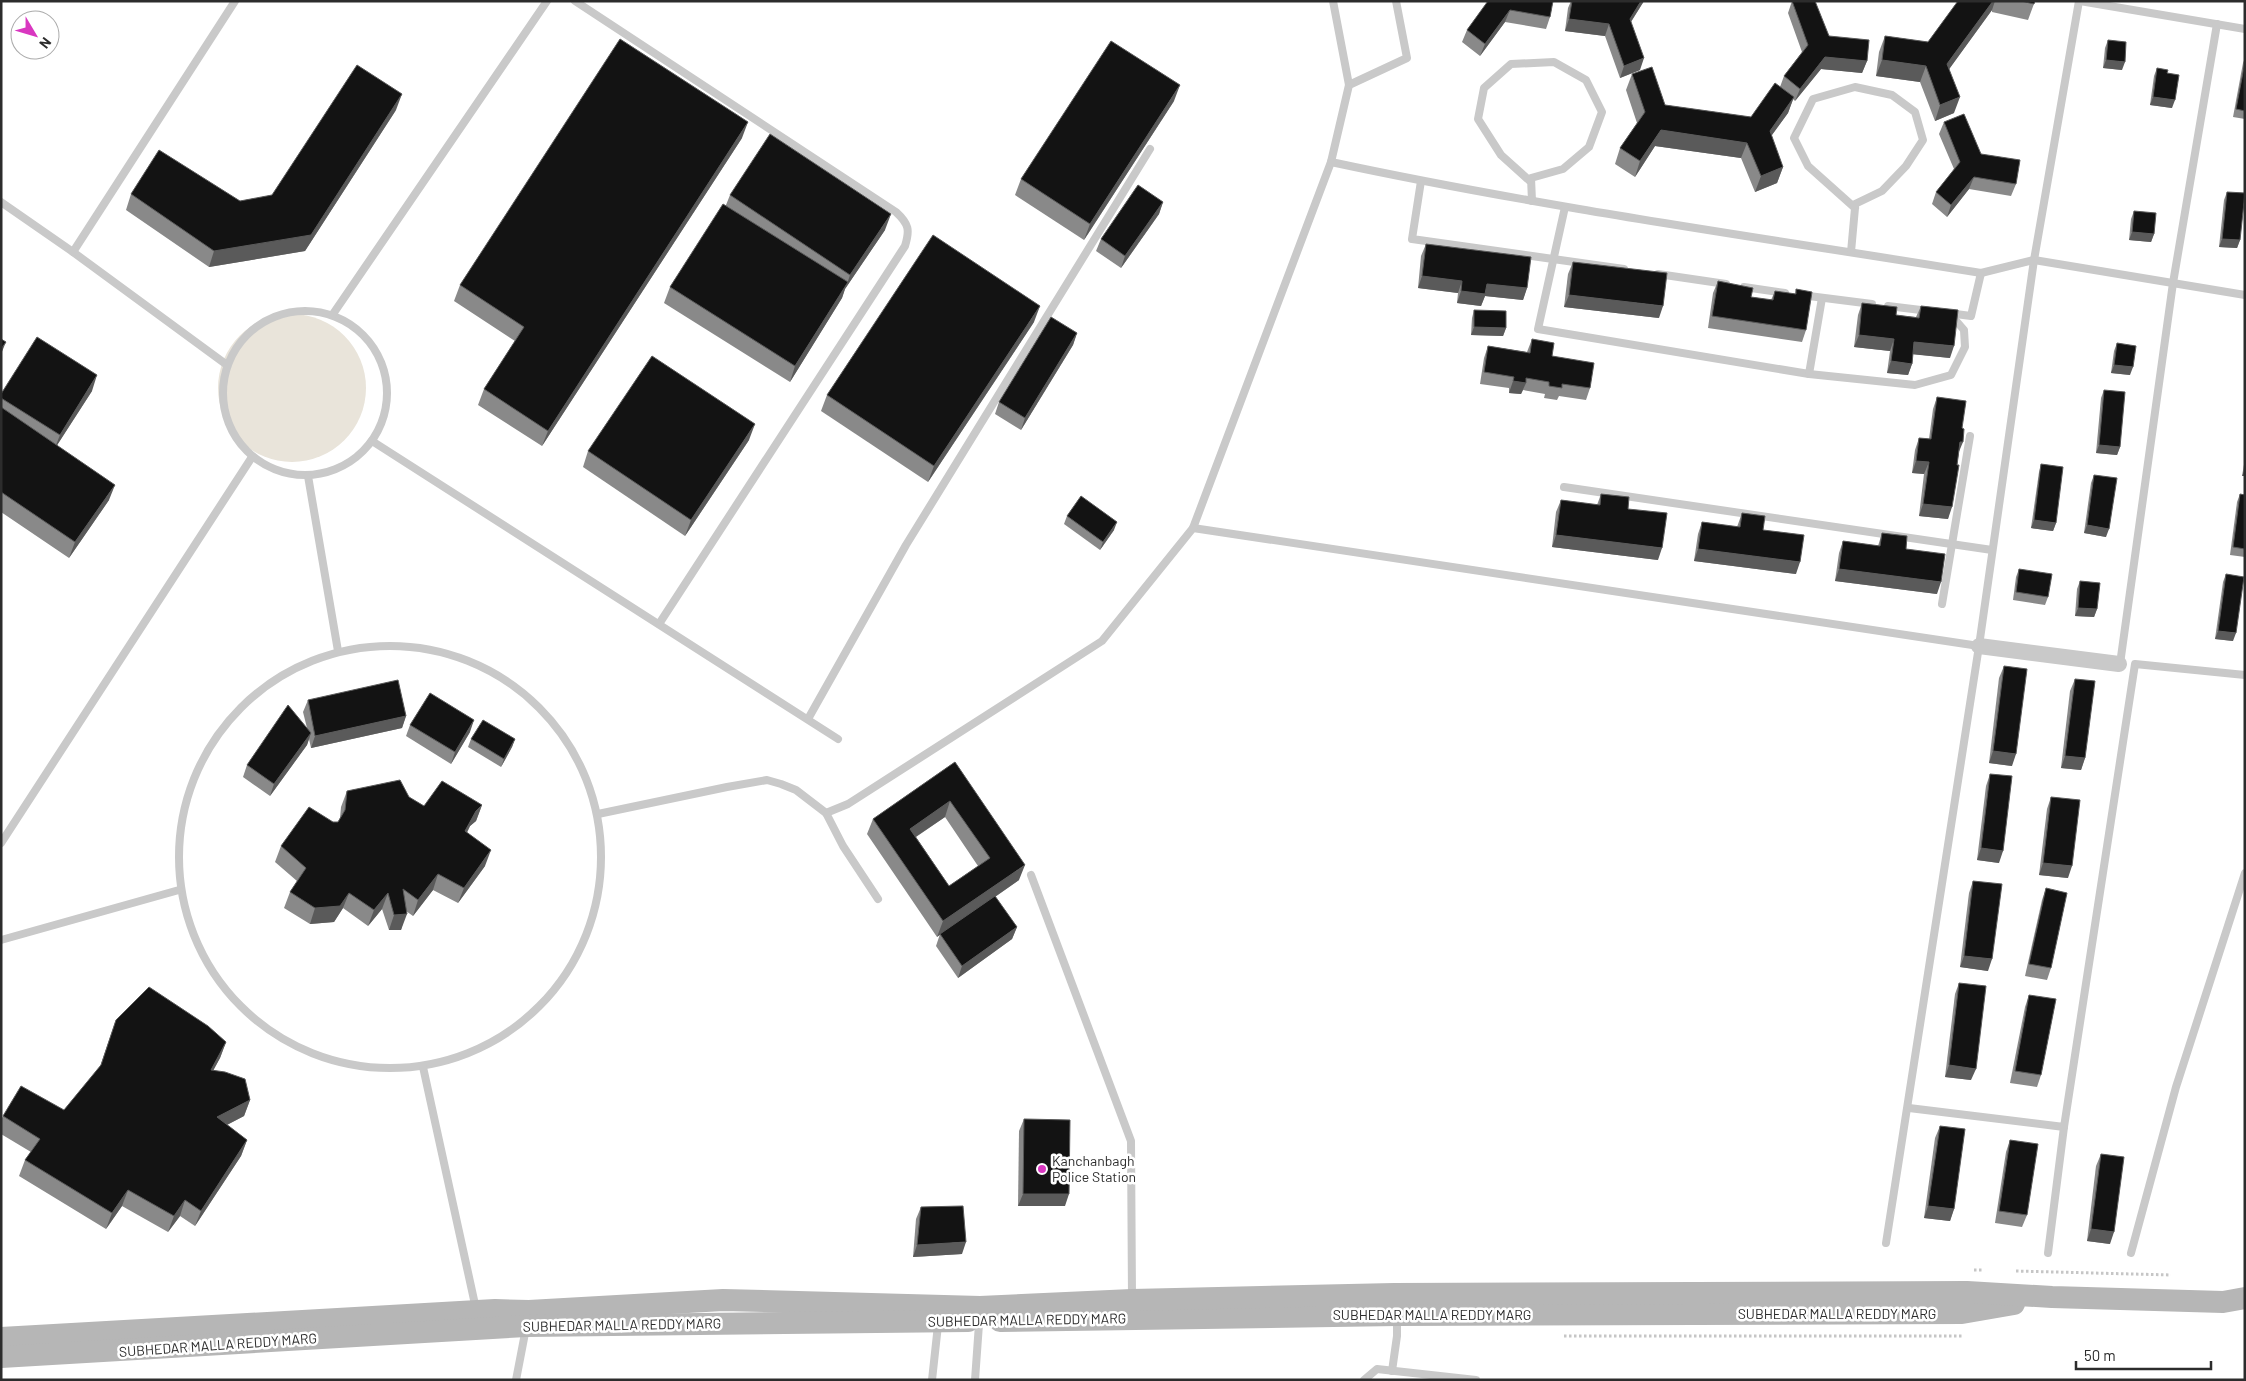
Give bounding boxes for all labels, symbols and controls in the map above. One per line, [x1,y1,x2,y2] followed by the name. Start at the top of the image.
[10,10,60,60] north arrow
[36,34,55,52] text: N
[1052,1152,1136,1185] place label: Kanchanbagh Police Station
[1036,1163,1048,1175] marker: Kanchanbagh Police Station
[1738,1305,1936,1322] street label: SUBHEDAR MALLA REDDY MARG
[1333,1306,1531,1323] street label: SUBHEDAR MALLA REDDY MARG
[928,1309,1126,1330] street label: SUBHEDAR MALLA REDDY MARG
[523,1314,721,1335] street label: SUBHEDAR MALLA REDDY MARG
[118,1329,318,1360] street label: SUBHEDAR MALLA REDDY MARG
[2076,1338,2211,1370] scale bar
[2084,1346,2116,1364] text: 50 m

